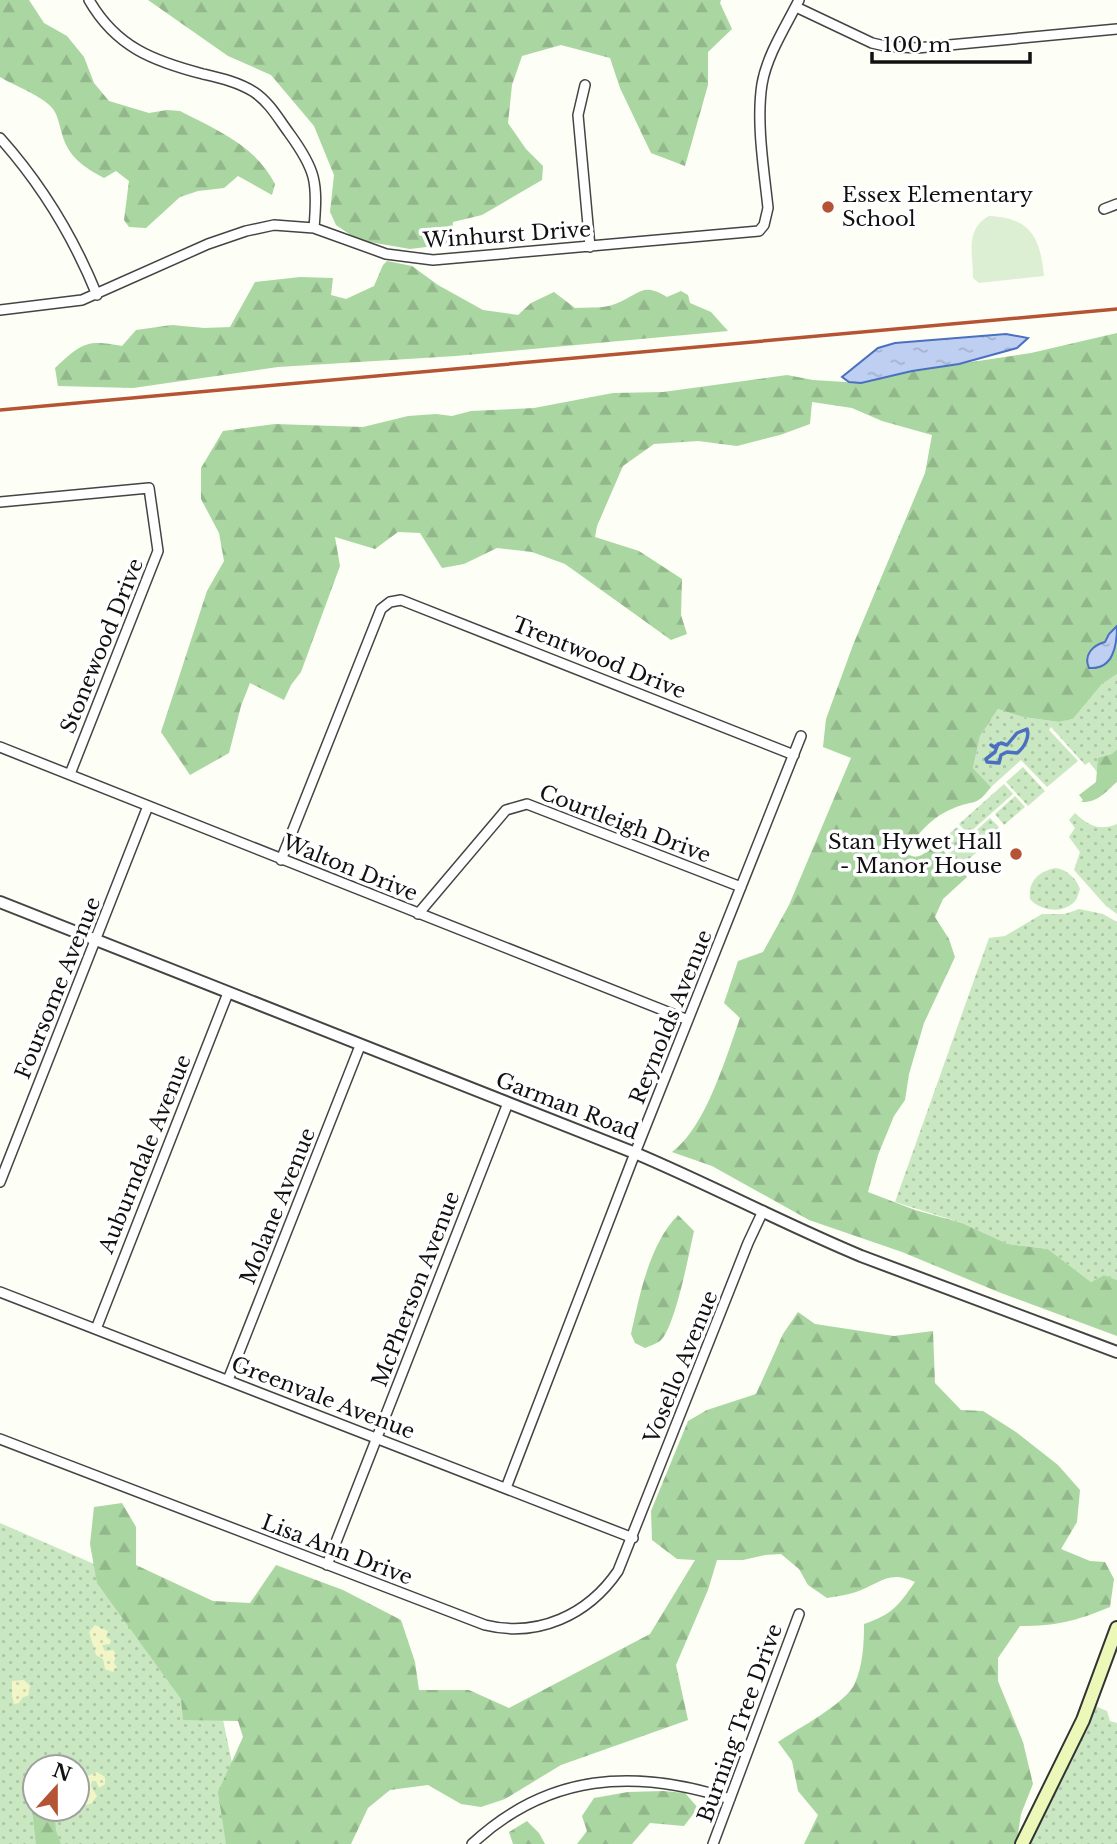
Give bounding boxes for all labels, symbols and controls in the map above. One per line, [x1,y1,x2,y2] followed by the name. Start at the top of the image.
[872,21,1030,65] scale bar
[883,32,951,58] text: 100 m
[842,182,1033,232] place label: Essex Elementary School
[820,199,836,215] marker: Essex Elementary School
[421,216,592,254] street label: Winhurst Drive
[55,555,149,737] street label: Stonewood Drive
[508,611,690,705] street label: Trentwood Drive
[536,779,714,869] street label: Courtleigh Drive
[278,829,421,907] street label: Walton Drive
[828,829,1002,879] place label: Stan Hywet Hall - Manor House
[1008,846,1024,862] marker: Stan Hywet Hall - Manor House
[10,893,106,1083] street label: Foursome Avenue
[624,926,718,1108] street label: Reynolds Avenue
[93,1051,197,1258] street label: Auburndale Avenue
[492,1067,642,1145] street label: Garman Road
[235,1124,321,1288] street label: Molane Avenue
[367,1188,465,1390] street label: McPherson Avenue
[638,1287,723,1448] street label: Vosello Avenue
[228,1351,418,1445] street label: Greenvale Avenue
[258,1509,416,1591] street label: Lisa Ann Drive
[692,1620,788,1826] street label: Burning Tree Drive
[21,1753,91,1823] north arrow
[49,1759,74,1787] text: N

